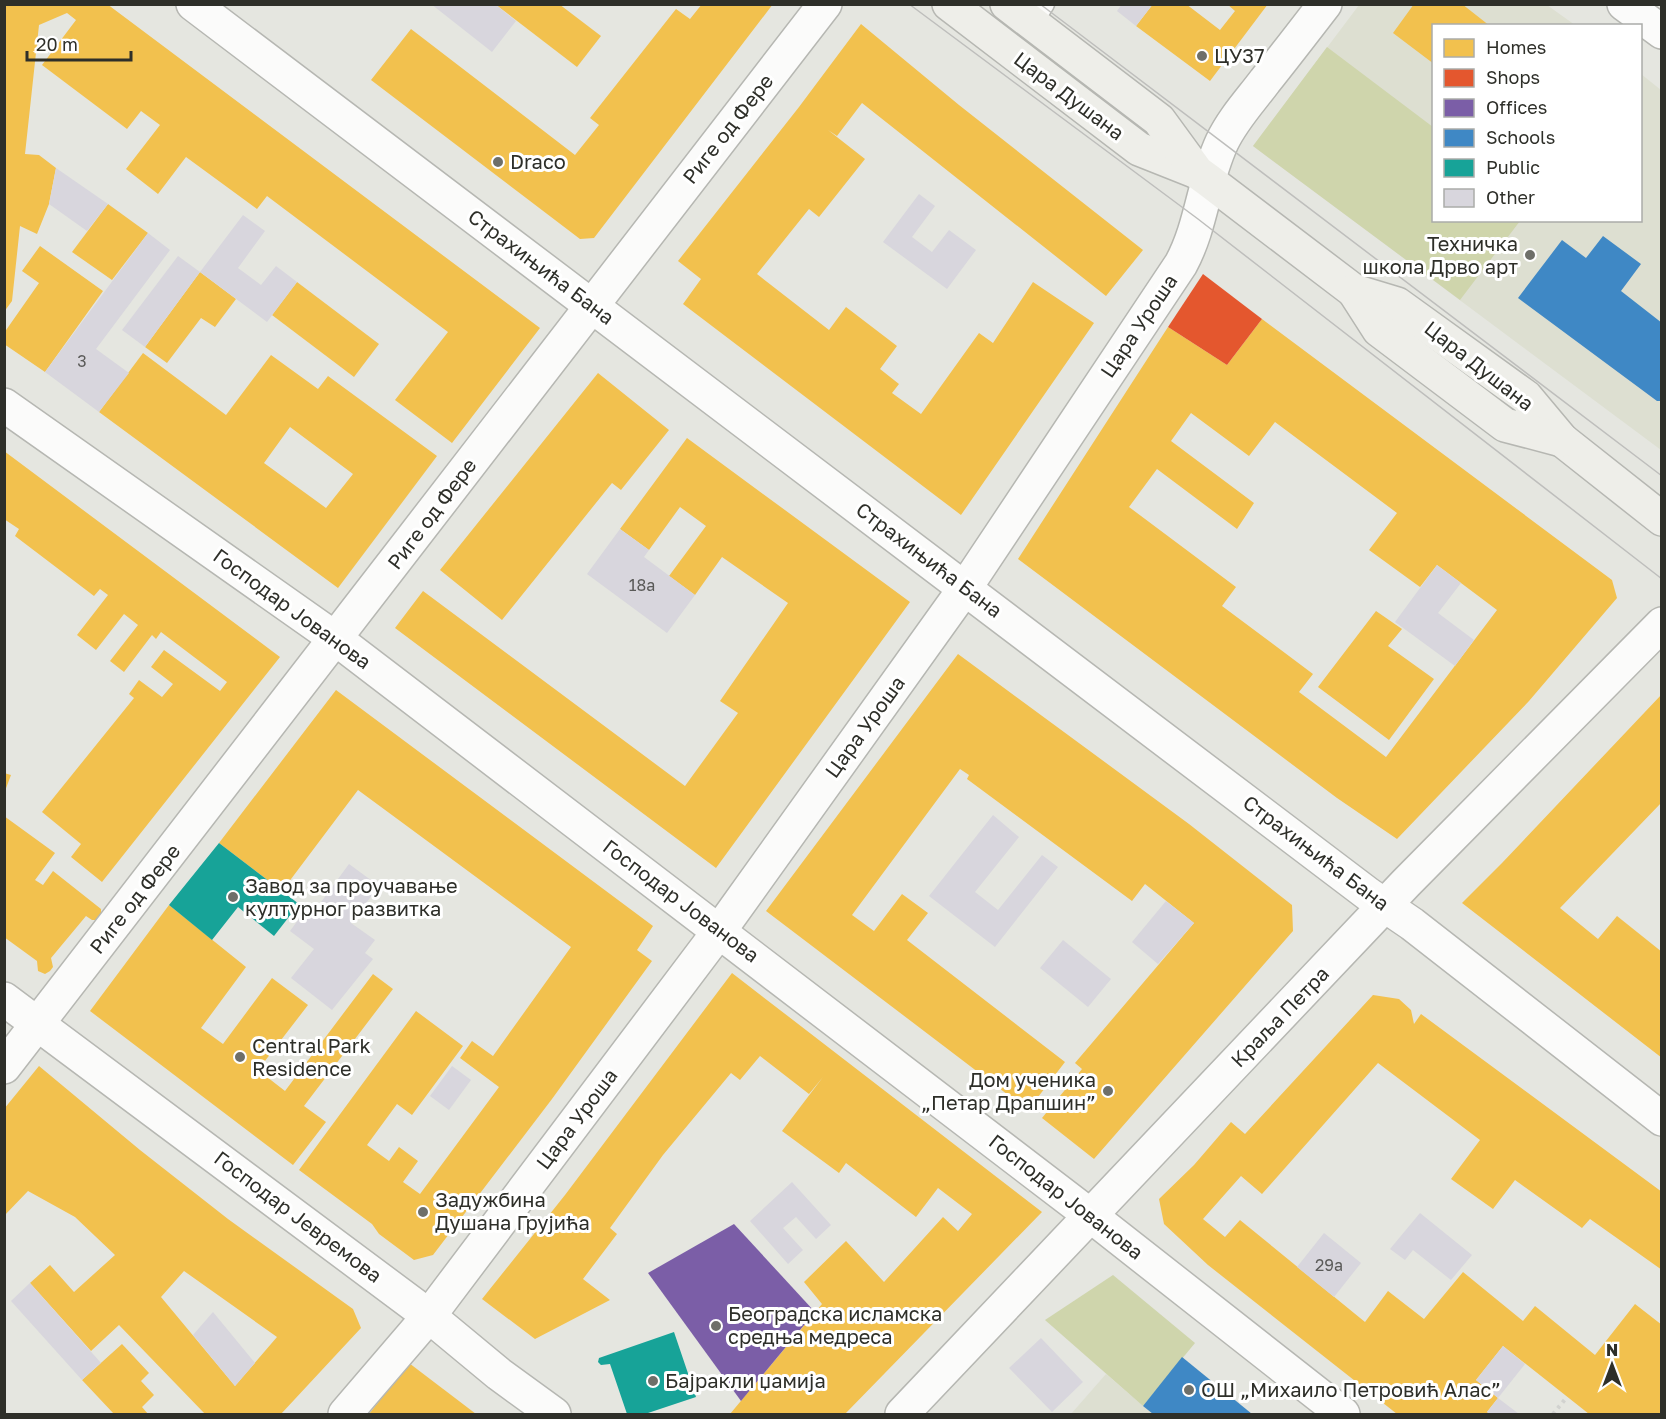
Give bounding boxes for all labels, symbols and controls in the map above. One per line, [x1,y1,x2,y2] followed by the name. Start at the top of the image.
[27,24,130,62] scale bar
[1432,24,1642,222] legend
[36,33,78,55] text: 20 m
[1486,36,1546,58] text: Homes
[1214,43,1265,67] place label: ЦУ37
[1010,46,1129,144] street label: Цара Душана
[1195,49,1209,63] marker: ЦУ37
[1486,66,1540,88] text: Shops
[677,69,777,188] street label: Риге од Фере
[1486,96,1547,118] text: Offices
[1486,126,1555,148] text: Schools
[510,149,566,173] place label: Draco
[491,155,505,169] marker: Draco
[1486,156,1540,178] text: Public
[1486,186,1535,208] text: Other
[464,203,619,329] street label: Страхињића Бана
[1363,231,1518,278] place label: Техничка школа Дрво арт
[1523,248,1537,262] marker: Техничка школа Дрво арт
[1095,269,1182,382] street label: Цара Уроша
[1420,315,1539,415] street label: Цара Душана
[77,351,87,371] house number: 3
[382,453,481,574] street label: Риге од Фере
[852,496,1007,622] street label: Страхињића Бана
[209,543,376,673] street label: Господар Јованова
[629,575,655,595] house number: 18a
[819,671,909,782] street label: Цара Уроша
[1239,789,1394,915] street label: Страхињића Бана
[599,834,764,967] street label: Господар Јованова
[84,839,184,958] street label: Риге од Фере
[245,873,458,920] place label: Завод за проучавање културног развитка
[226,890,240,904] marker: Завод за проучавање културног развитка
[1225,961,1333,1072] street label: Краља Петра
[252,1033,371,1080] place label: Central Park Residence
[233,1050,247,1064] marker: Central Park Residence
[531,1063,622,1173] street label: Цара Уроша
[921,1067,1096,1114] place label: Дом ученика „Петар Драпшин”
[1101,1084,1115,1098] marker: Дом ученика „Петар Драпшин”
[985,1129,1149,1264] street label: Господар Јованова
[210,1145,387,1287] street label: Господар Јевремова
[435,1187,590,1234] place label: Задужбина Душана Грујића
[416,1205,430,1219] marker: Задужбина Душана Грујића
[1315,1255,1343,1275] house number: 29a
[728,1301,942,1348] place label: Београдска исламска средња медреса
[709,1319,723,1333] marker: Београдска исламска средња медреса
[1582,1335,1642,1395] north arrow
[1606,1340,1618,1360] text: N
[665,1368,826,1392] place label: Бајракли џамија
[646,1374,660,1388] marker: Бајракли џамија
[1201,1377,1501,1401] place label: ОШ „Михаило Петровић Алас”
[1182,1383,1196,1397] marker: ОШ „Михаило Петровић Алас”

